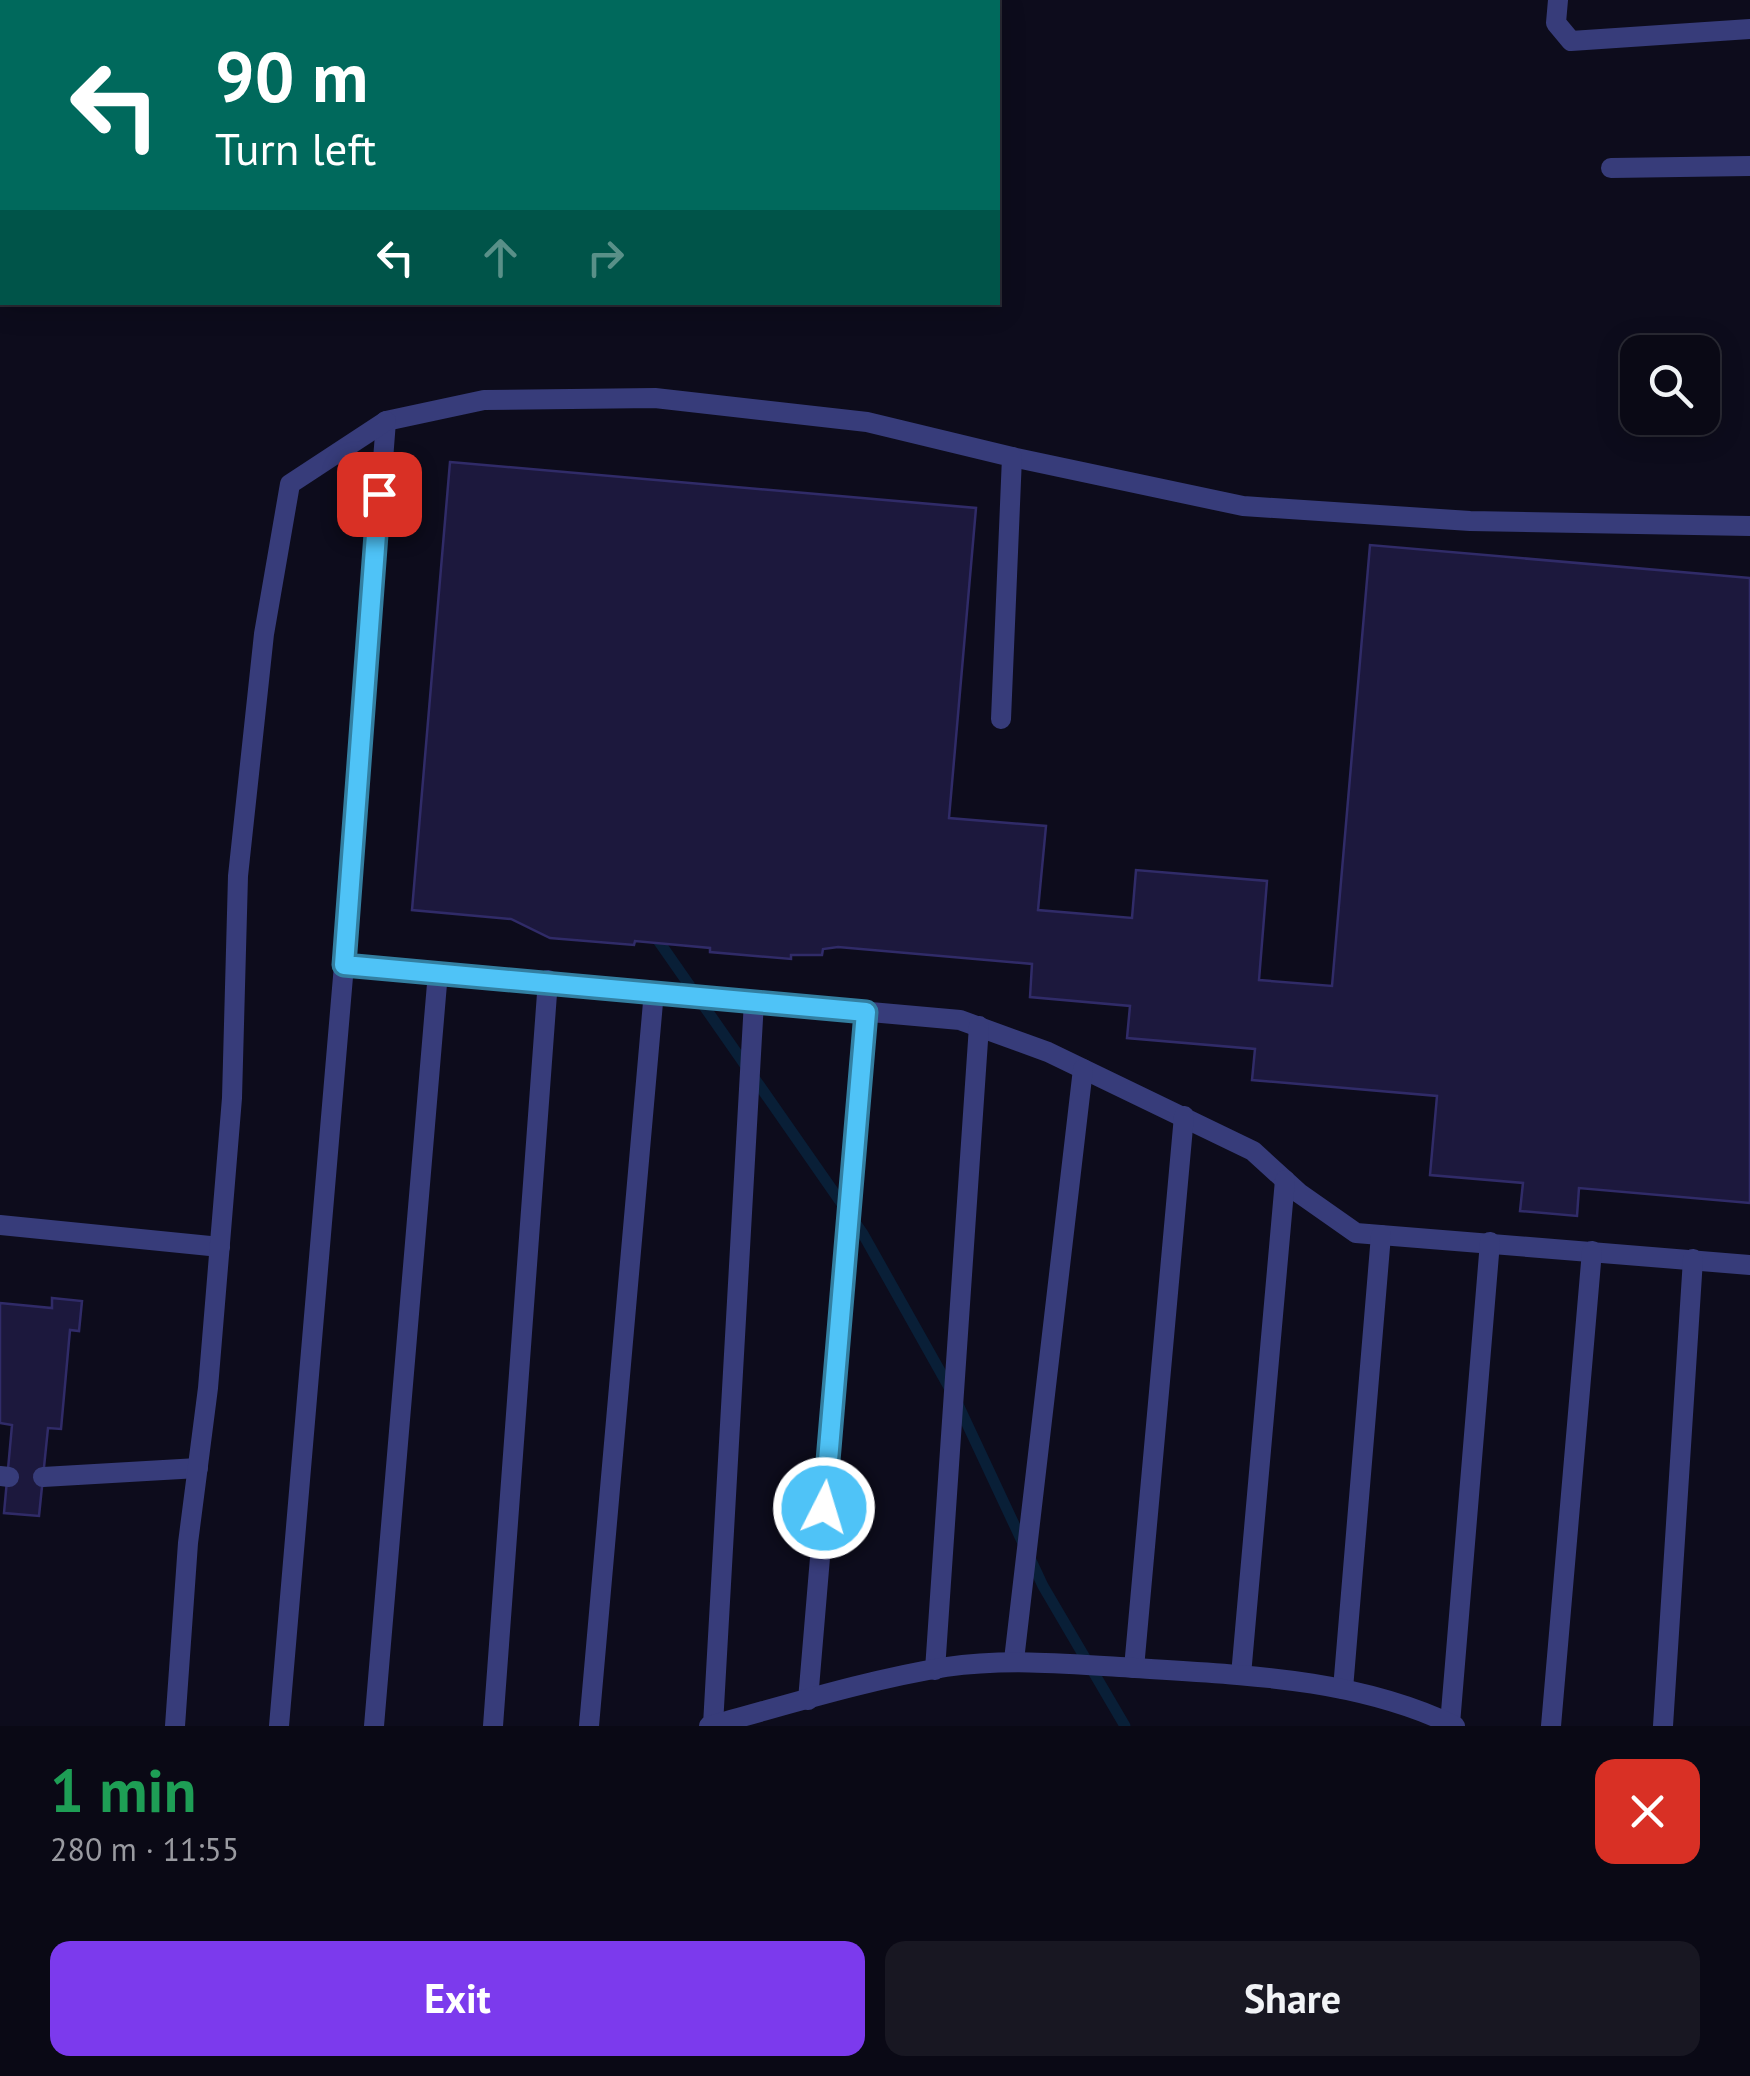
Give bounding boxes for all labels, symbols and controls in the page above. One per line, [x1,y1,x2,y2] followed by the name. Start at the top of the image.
[215,31,368,121] text: 90 m
[50,40,180,170] icon: left
[215,119,376,177] text: Turn left
[368,230,423,285] icon: left
[473,230,528,285] icon: ahead
[578,230,633,285] icon: right
[1620,335,1720,435] map controls
[1620,335,1720,435] button: search
[337,452,422,537] pin
[352,467,407,522] icon: arrive
[772,1456,876,1560] position arrow
[50,1751,196,1829] text: 1 min
[1595,1759,1700,1864] button: close
[50,1828,239,1870] text: 280 m · 11:55
[50,1941,865,2056] button: Exit
[885,1941,1700,2056] button: Share

